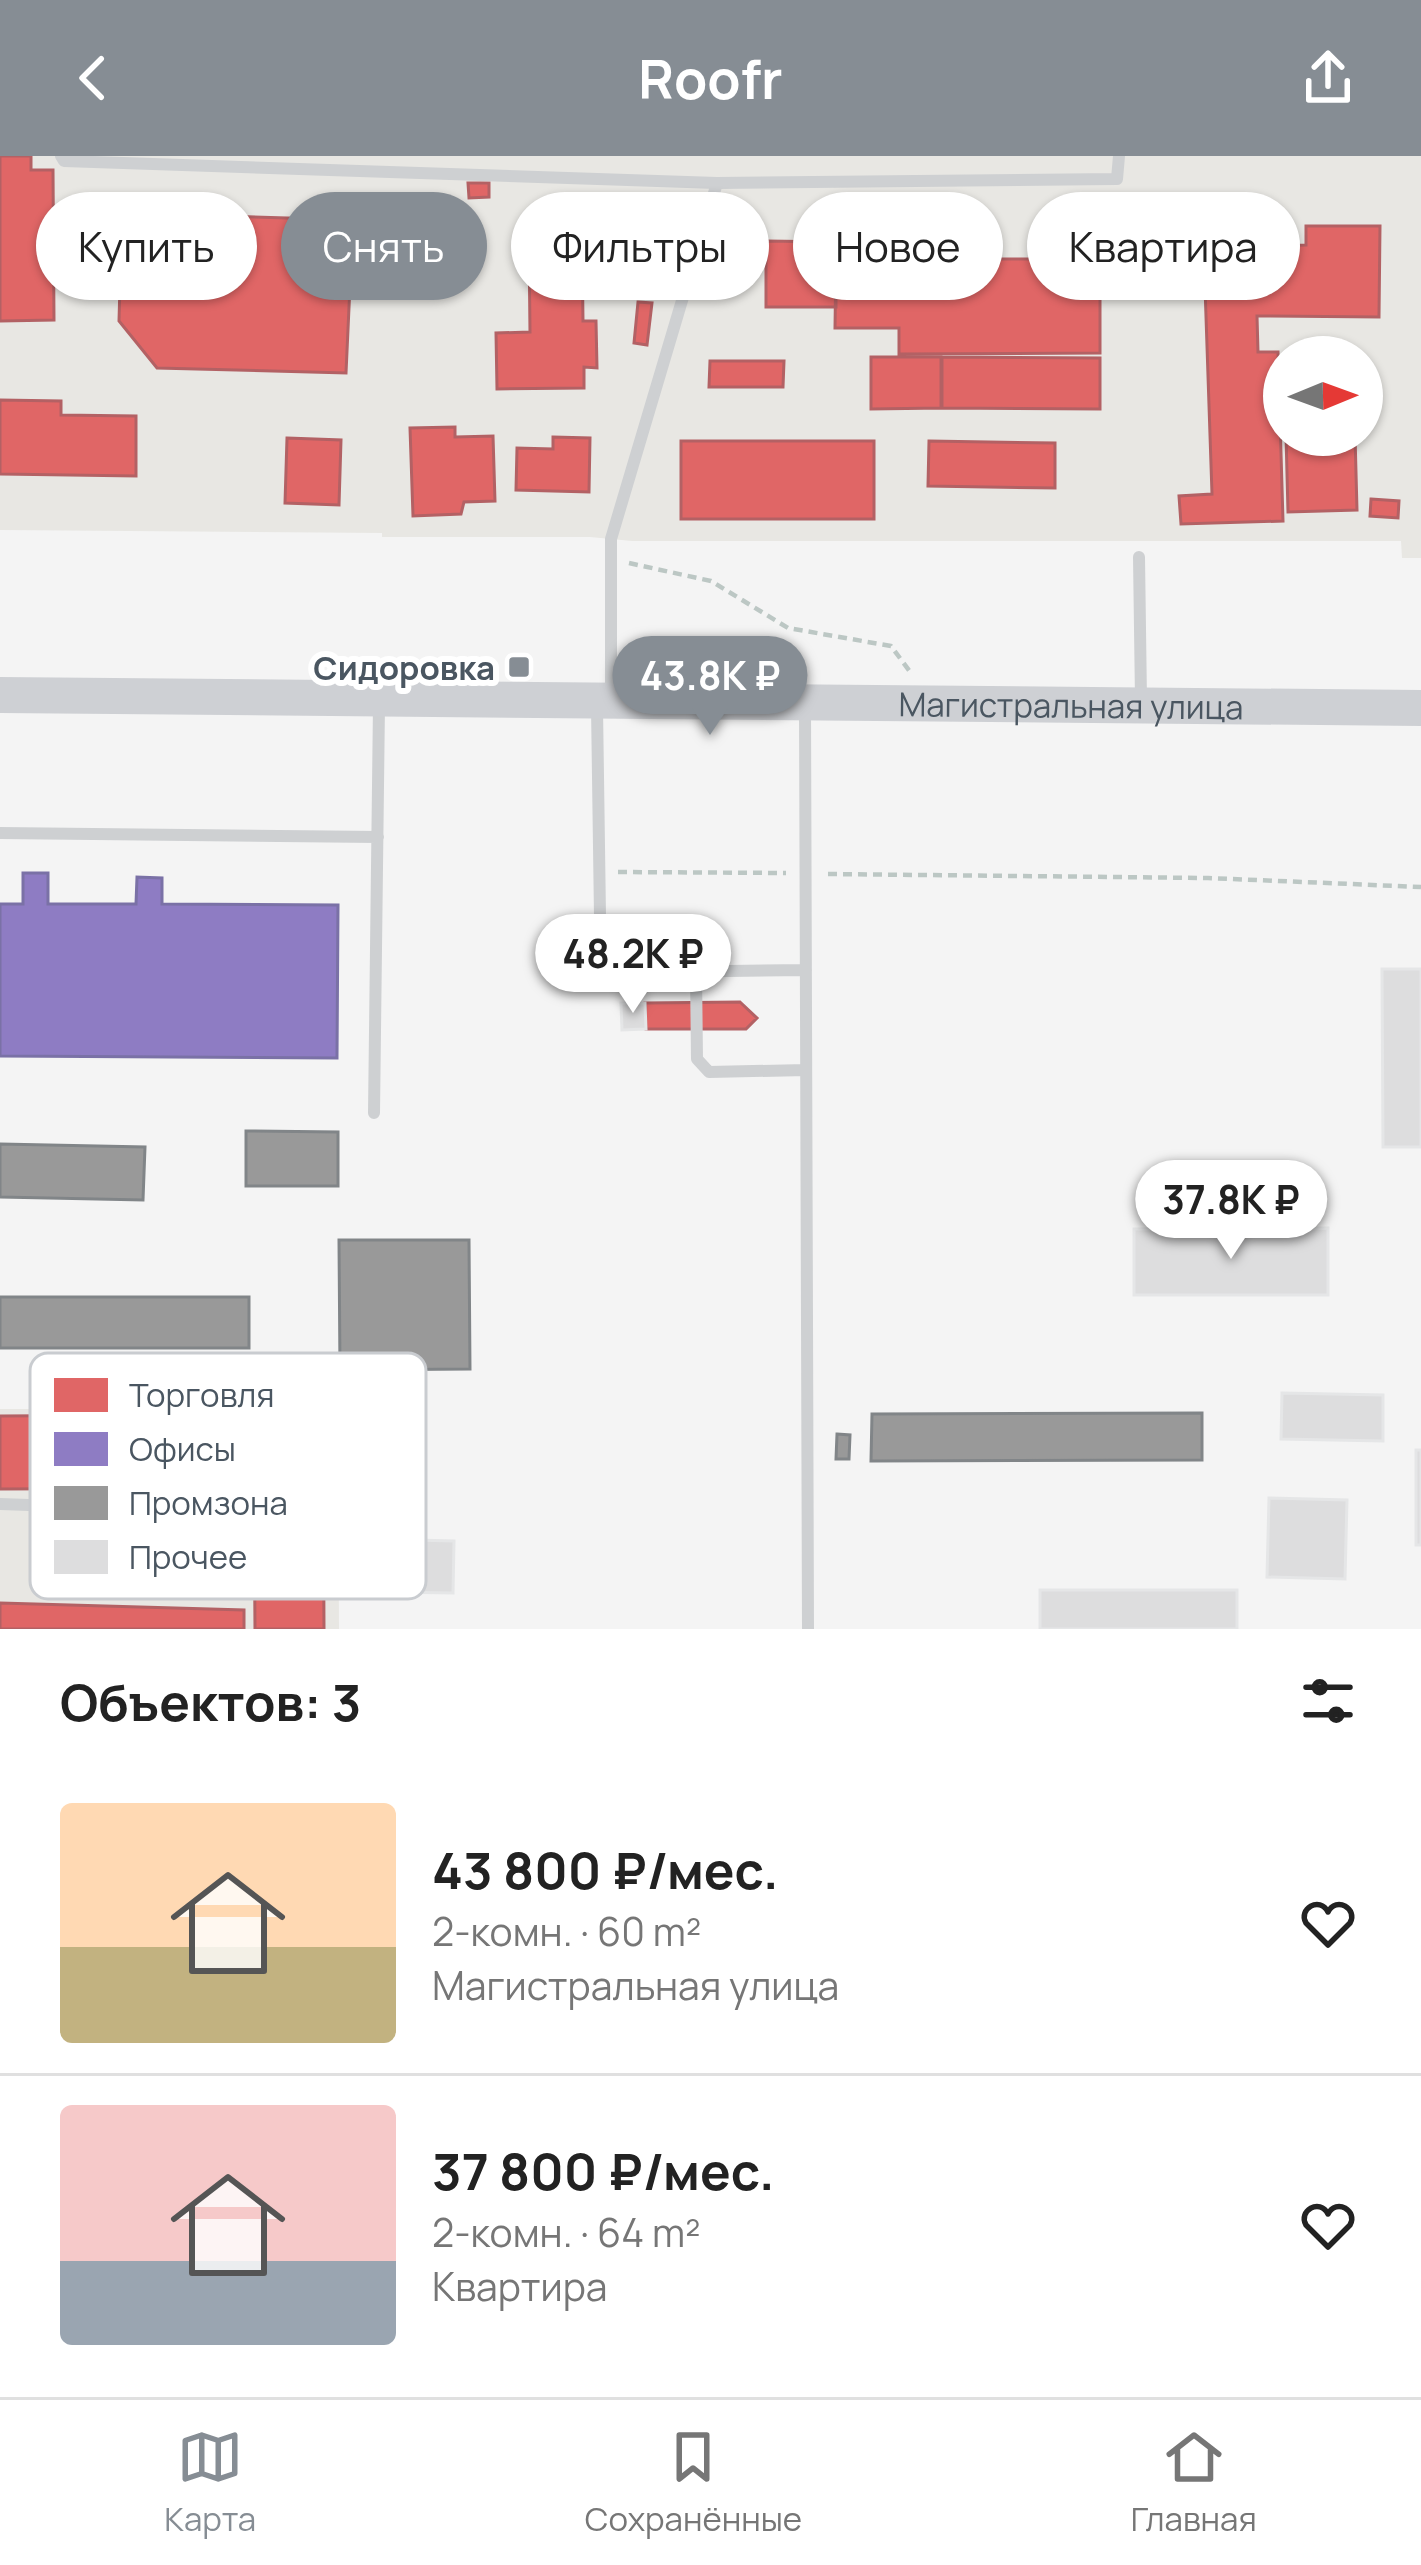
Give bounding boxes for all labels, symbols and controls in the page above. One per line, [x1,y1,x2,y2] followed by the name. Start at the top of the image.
[638,41,783,115] text: Roofr
[60,45,126,111] icon: back
[1295,45,1361,111] icon: share
[36,192,257,300] chip: Купить
[281,192,487,300] chip: Снять
[511,192,769,300] chip: Фильтры
[793,192,1003,300] chip: Новое
[1027,192,1300,300] chip: Квартира
[1263,336,1383,456] north arrow
[1263,336,1383,456] map controls
[599,636,821,738] pin: 43.8K ₽
[313,645,495,690] place label: Сидоровка
[639,648,781,702] text: 43.8K ₽
[506,654,532,680] marker: Сидоровка
[898,681,1244,729] street label: Магистральная улица
[522,914,744,1016] pin: 48.2K ₽
[562,926,704,980] text: 48.2K ₽
[1120,1160,1342,1262] pin: 37.8K ₽
[1162,1172,1300,1226] text: 37.8K ₽
[30,1353,426,1599] legend
[129,1372,275,1417] text: Торговля
[129,1426,236,1471] text: Офисы
[129,1480,288,1525] text: Промзона
[129,1534,247,1579] text: Прочее
[60,1667,361,1736] text: Объектов: 3
[1295,1668,1361,1734] icon: filters
[432,1835,778,1904] text: 43 800 ₽/мес.
[156,1851,300,1995] icon: home
[1295,1890,1361,1956] icon: heart
[432,1904,701,1958] text: 2-комн. · 60 m²
[432,1958,839,2012] text: Магистральная улица
[432,2136,775,2205] text: 37 800 ₽/мес.
[156,2153,300,2297] icon: home
[1295,2192,1361,2258] icon: heart
[432,2205,701,2259] text: 2-комн. · 64 m²
[432,2259,607,2313] text: Квартира
[164,2424,256,2541] tab: Карта
[585,2424,802,2541] tab: Сохранённые
[1131,2424,1257,2541] tab: Главная

